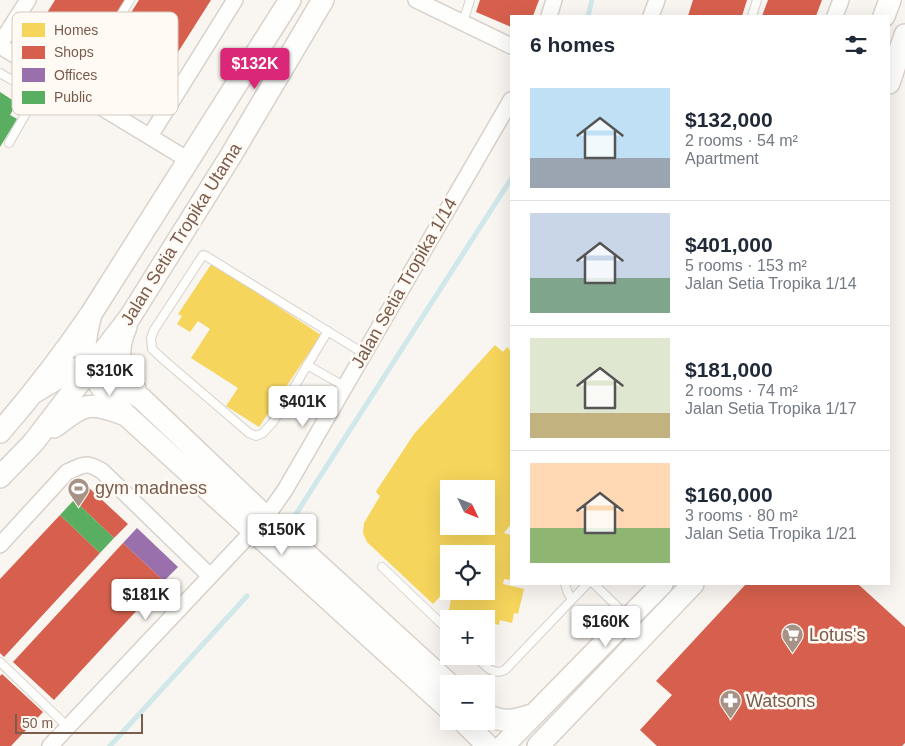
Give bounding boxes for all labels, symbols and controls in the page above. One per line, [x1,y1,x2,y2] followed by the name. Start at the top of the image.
[12,12,178,115] legend
[54,22,98,38] text: Homes
[842,31,870,59] icon: filters
[530,33,615,56] text: 6 homes
[54,44,94,60] text: Shops
[220,48,290,90] pin: $132K
[231,55,279,72] text: $132K
[54,67,97,83] text: Offices
[54,89,92,105] text: Public
[570,108,630,168] icon: home
[685,108,773,131] text: $132,000
[685,132,798,149] text: 2 rooms · 54 m²
[117,138,246,329] street label: Jalan Setia Tropika Utama
[685,150,759,167] text: Apartment
[347,194,461,372] street label: Jalan Setia Tropika 1/14
[570,233,630,293] icon: home
[685,233,773,256] text: $401,000
[685,257,807,274] text: 5 rooms · 153 m²
[685,275,857,292] text: Jalan Setia Tropika 1/14
[75,354,145,397] pin: $310K
[570,358,630,418] icon: home
[685,358,773,381] text: $181,000
[86,362,134,379] text: $310K
[685,382,798,399] text: 2 rooms · 74 m²
[268,386,338,428] pin: $401K
[279,393,327,410] text: $401K
[685,400,857,417] text: Jalan Setia Tropika 1/17
[67,476,91,507] sports icon: gym madness
[95,478,207,498] place label: gym madness
[440,480,495,535] north arrow
[440,480,495,730] map controls
[570,483,630,543] icon: home
[685,483,773,506] text: $160,000
[685,507,798,524] text: 3 rooms · 80 m²
[247,514,317,556] pin: $150K
[258,521,306,538] text: $150K
[685,525,857,542] text: Jalan Setia Tropika 1/21
[440,545,495,600] button: locate
[111,578,181,621] pin: $181K
[122,586,170,603] text: $181K
[571,606,641,648] pin: $160K
[440,610,495,665] button: +
[582,613,630,630] text: $160K
[781,623,805,654] supermarket icon: Lotus's
[809,625,865,645] place label: Lotus's
[440,675,495,730] button: −
[718,689,742,720] pharmacy icon: Watsons
[746,691,815,711] place label: Watsons
[15,711,142,734] scale bar
[22,715,53,731] text: 50 m

